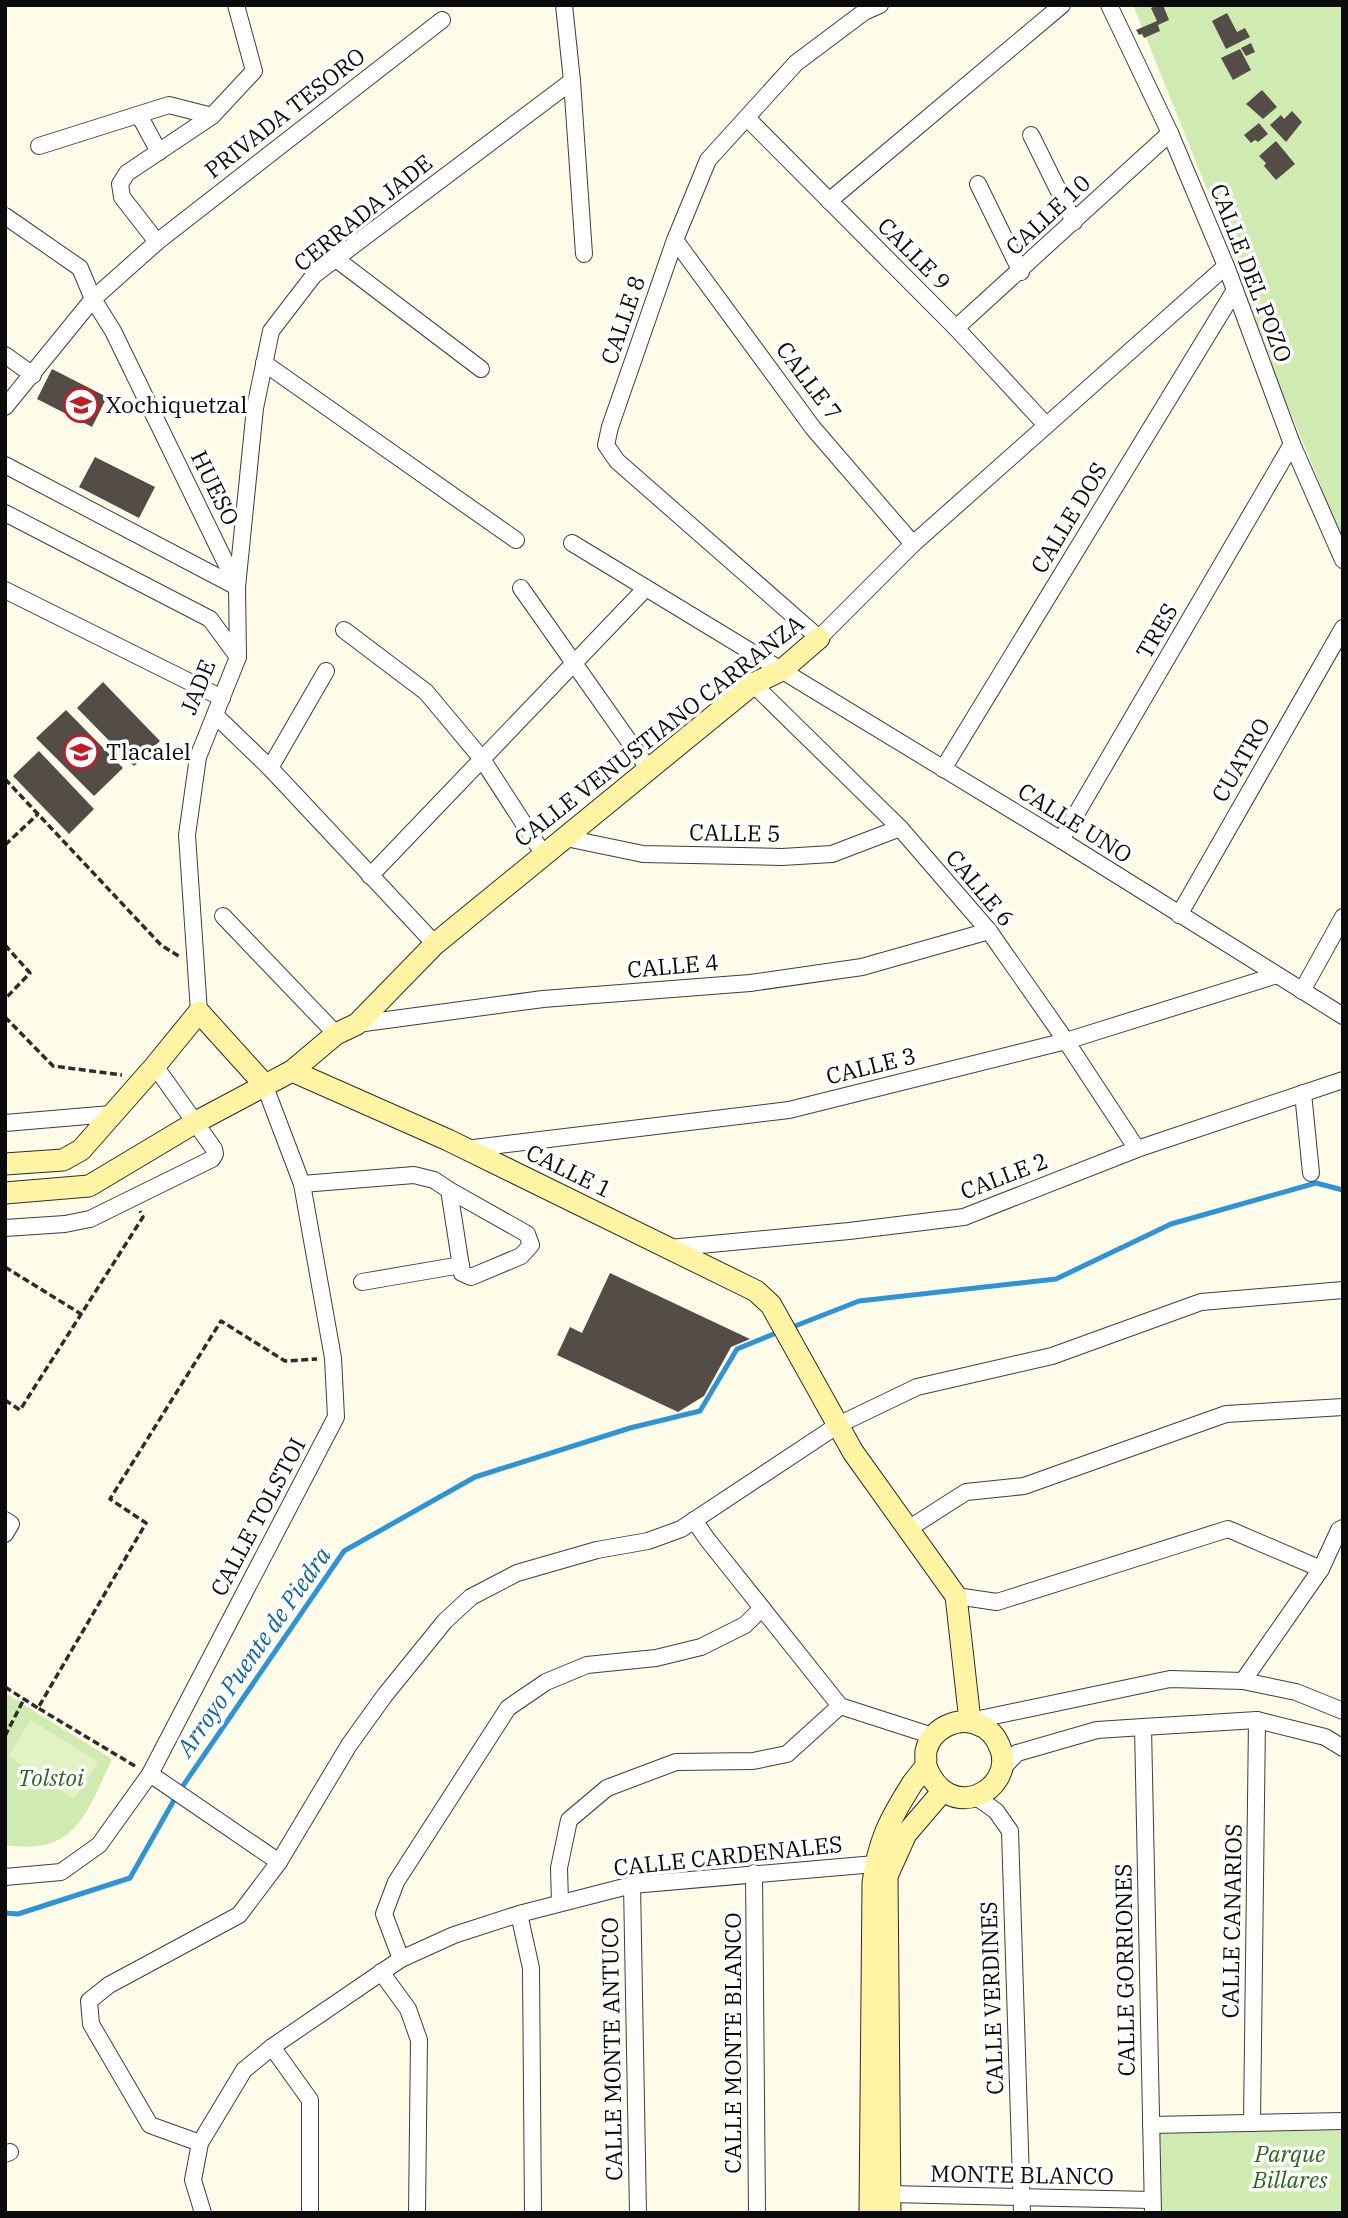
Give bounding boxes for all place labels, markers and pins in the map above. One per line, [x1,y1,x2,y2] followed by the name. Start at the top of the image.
[62,386,100,424] school or university icon: Xochiquetzal
[106,389,247,419] place label: Xochiquetzal
[62,733,100,771] school or university icon: Tlacalel
[106,736,191,766] place label: Tlacalel

